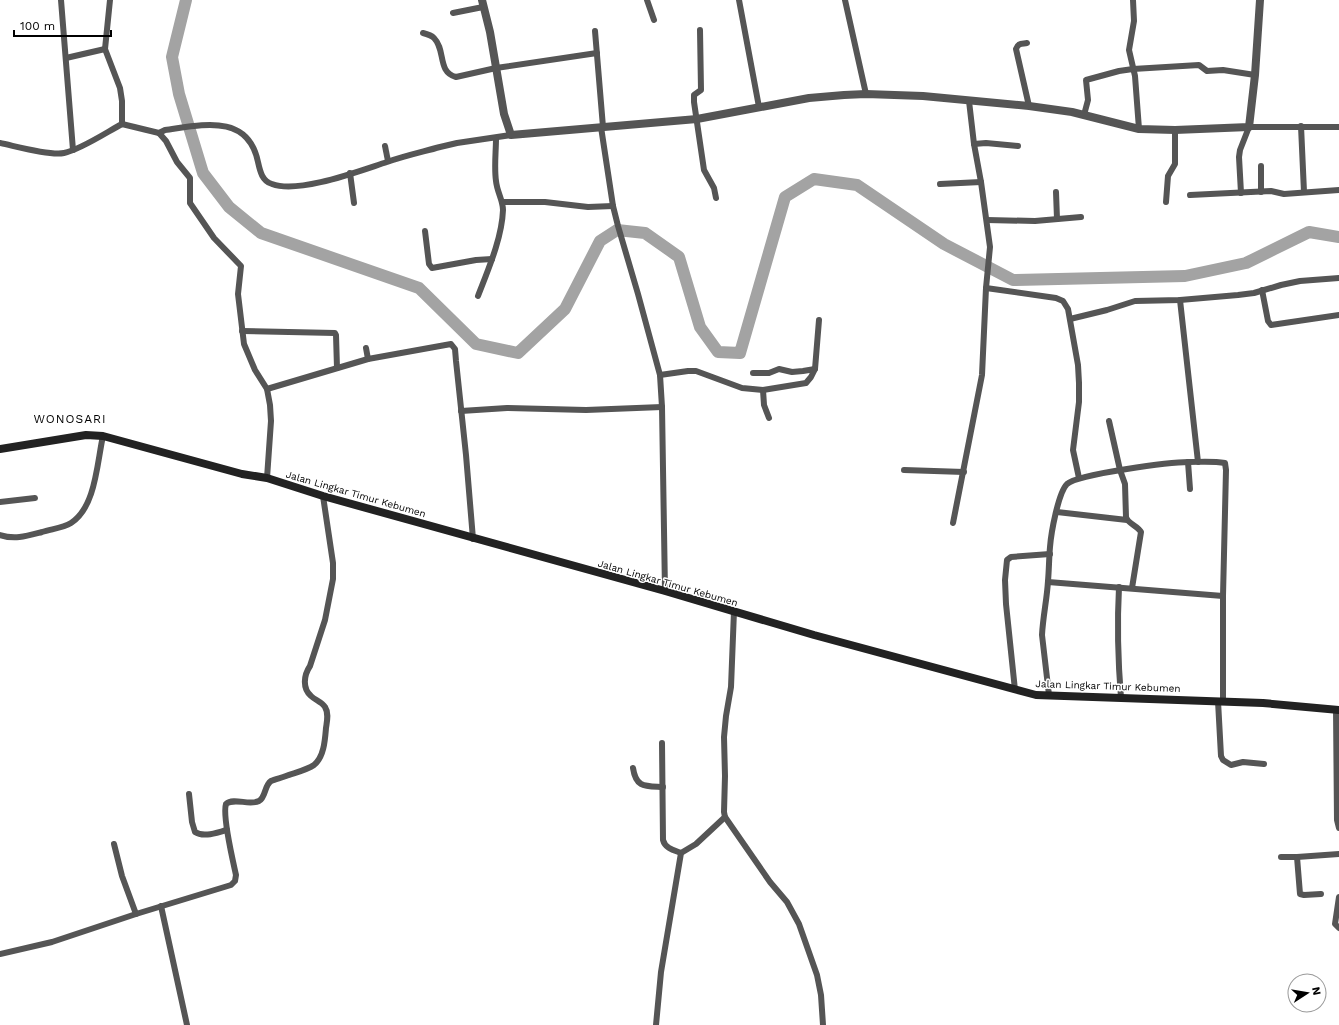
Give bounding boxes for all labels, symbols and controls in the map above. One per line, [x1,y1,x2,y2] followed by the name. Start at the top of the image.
[14,12,111,38] scale bar
[20,19,55,33] text: 100 m
[33,412,107,426] district label: WONOSARI
[285,469,427,519] street label: Jalan Lingkar Timur Kebumen
[597,558,739,608] street label: Jalan Lingkar Timur Kebumen
[1035,678,1181,694] street label: Jalan Lingkar Timur Kebumen
[1287,973,1327,1013] north arrow
[1309,986,1323,996] text: N

